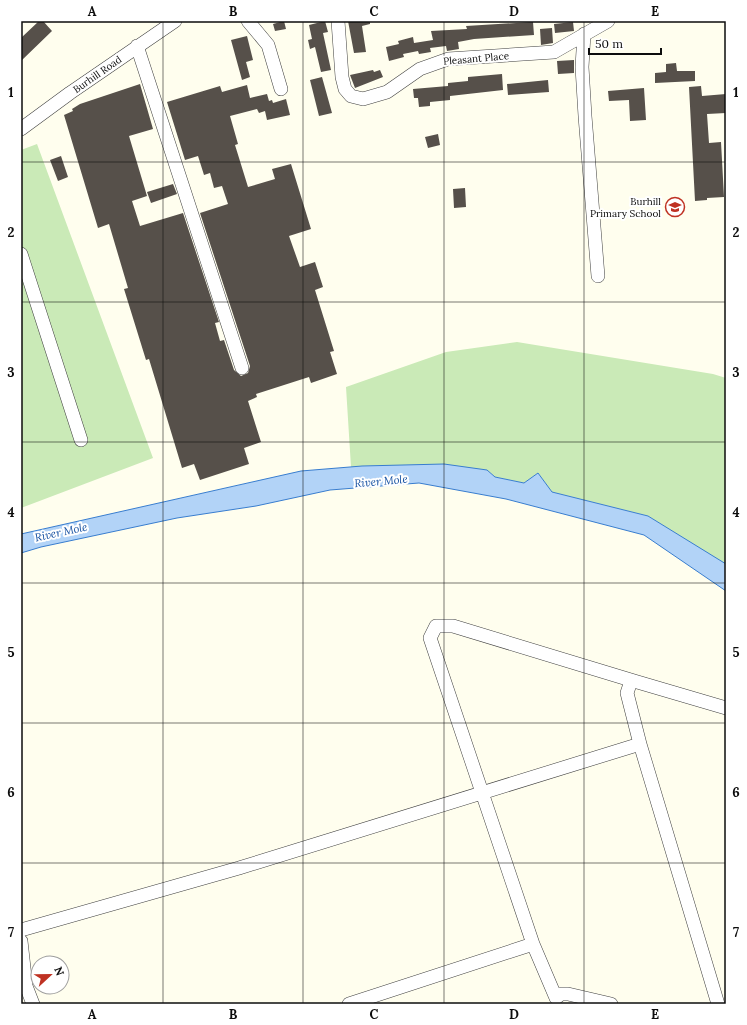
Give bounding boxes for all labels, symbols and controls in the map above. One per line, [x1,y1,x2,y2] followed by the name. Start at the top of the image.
[88,3,97,20] text: A
[229,3,238,20] text: B
[370,3,379,20] text: C
[509,3,519,20] text: D
[651,3,659,20] text: E
[589,30,661,56] scale bar
[595,36,623,51] text: 50 m
[443,49,510,68] street label: Pleasant Place
[70,53,124,96] street label: Burhill Road
[8,84,14,101] text: 1
[733,84,739,101] text: 1
[590,195,661,220] place label: Burhill Primary School
[664,196,686,218] school or university icon: Burhill Primary School
[8,224,15,241] text: 2
[733,224,740,241] text: 2
[7,364,15,381] text: 3
[732,364,740,381] text: 3
[354,472,408,490] water label: River Mole
[7,504,15,521] text: 4
[732,504,740,521] text: 4
[33,520,89,544] water label: River Mole
[7,644,15,661] text: 5
[732,644,740,661] text: 5
[7,784,15,801] text: 6
[732,784,740,801] text: 6
[8,924,14,941] text: 7
[733,924,739,941] text: 7
[30,955,70,995] north arrow
[51,965,68,978] text: N
[88,1006,97,1023] text: A
[229,1006,238,1023] text: B
[370,1006,379,1023] text: C
[509,1006,519,1023] text: D
[651,1006,659,1023] text: E

